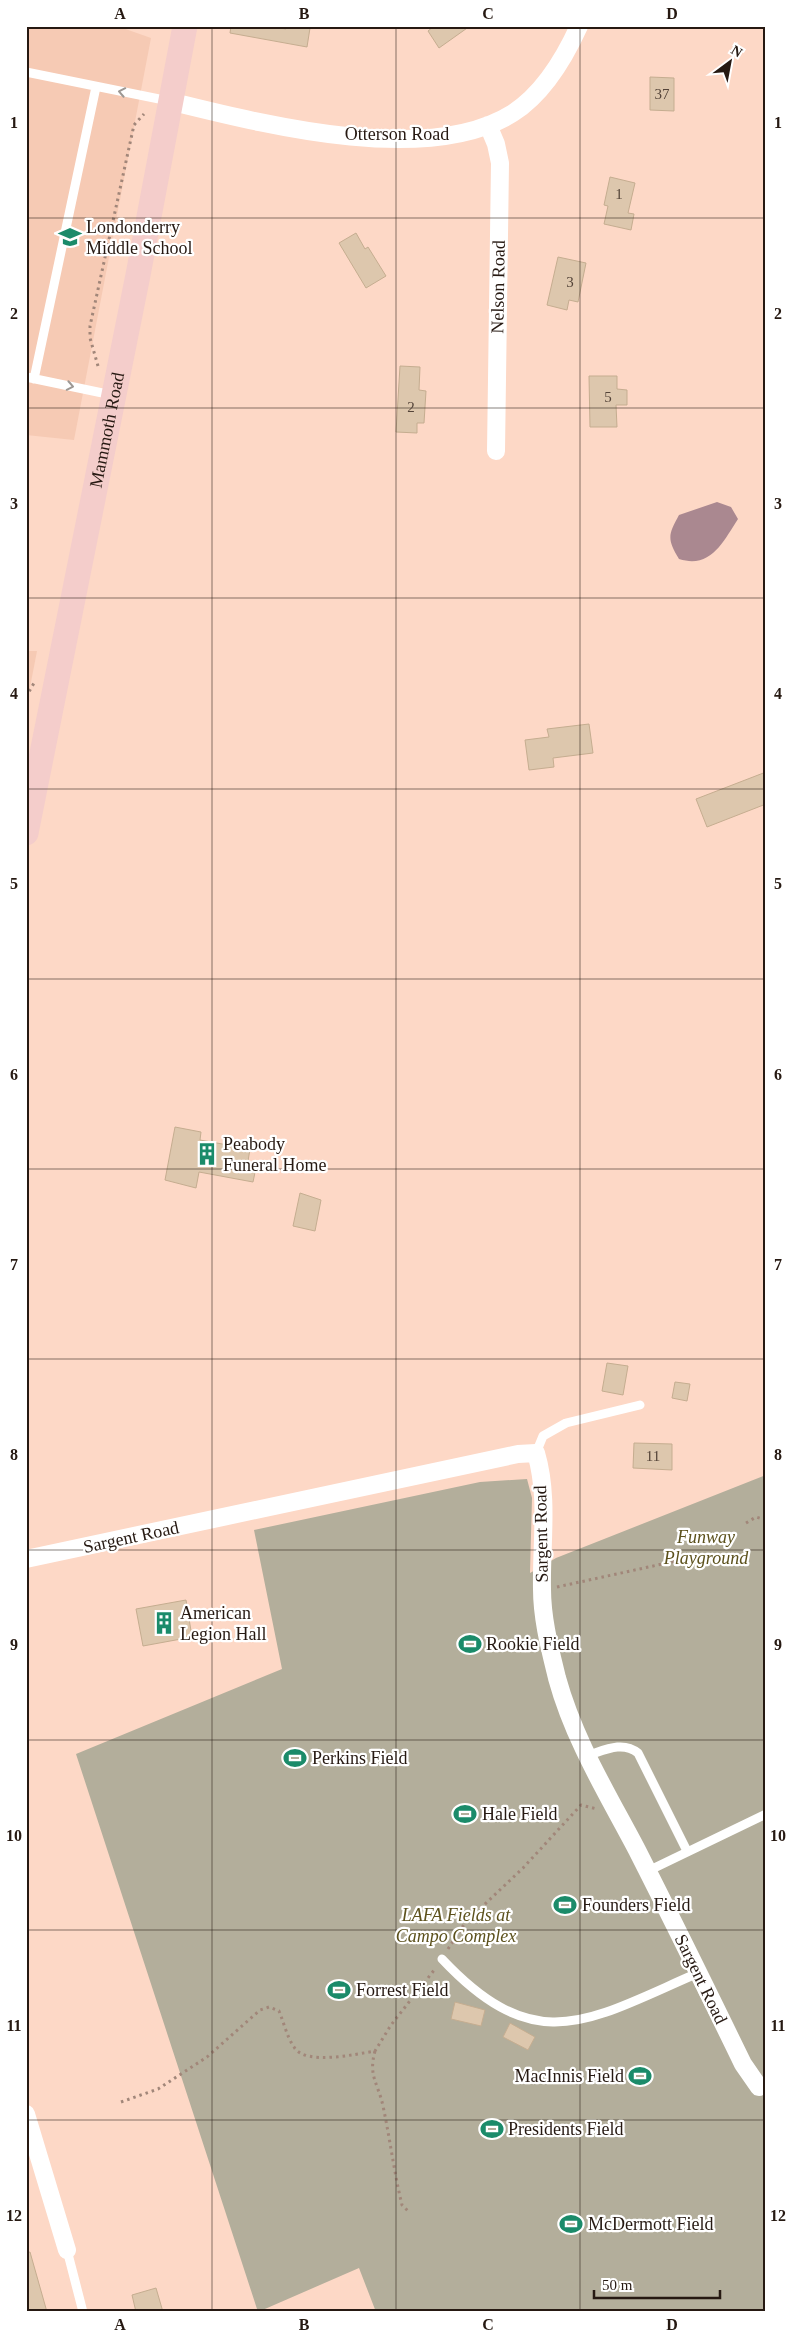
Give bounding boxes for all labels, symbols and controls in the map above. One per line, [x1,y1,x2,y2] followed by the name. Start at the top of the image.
[114,5,126,22] text: A
[299,5,310,22] text: B
[482,5,494,22] text: C
[666,5,678,22] text: D
[704,38,754,88] north arrow
[728,42,745,60] text: N
[655,86,670,102] house number: 37
[117,87,126,97] one-way arrow
[10,114,18,131] text: 1
[774,114,782,131] text: 1
[345,124,449,144] street label: Otterson Road
[615,186,623,202] house number: 1
[86,217,193,258] place label: Londonderry Middle School
[57,224,83,250] school or university icon: Londonderry Middle School
[487,240,509,334] street label: Nelson Road
[566,274,574,290] house number: 3
[10,305,18,322] text: 2
[774,305,782,322] text: 2
[86,370,128,490] street label: Mammoth Road
[65,380,74,391] one-way arrow
[604,389,612,405] house number: 5
[407,399,415,415] house number: 2
[10,495,18,512] text: 3
[774,495,782,512] text: 3
[10,685,18,702] text: 4
[774,685,782,702] text: 4
[10,875,18,892] text: 5
[774,875,782,892] text: 5
[10,1066,18,1083] text: 6
[774,1066,782,1083] text: 6
[223,1134,326,1175] place label: Peabody Funeral Home
[194,1141,220,1167] building icon: Peabody Funeral Home
[10,1256,18,1273] text: 7
[774,1256,782,1273] text: 7
[10,1446,18,1463] text: 8
[774,1446,782,1463] text: 8
[646,1448,660,1464] house number: 11
[530,1485,552,1583] street label: Sargent Road
[81,1517,181,1557] street label: Sargent Road
[663,1527,749,1568] park label: Funway Playground
[180,1603,266,1644] place label: American Legion Hall
[151,1610,177,1636] building icon: American Legion Hall
[457,1631,483,1657] sports icon: Rookie Field
[486,1634,580,1654] place label: Rookie Field
[10,1636,18,1653] text: 9
[774,1636,782,1653] text: 9
[282,1745,308,1771] sports icon: Perkins Field
[312,1748,408,1768] place label: Perkins Field
[452,1801,478,1827] sports icon: Hale Field
[482,1804,557,1824] place label: Hale Field
[6,1827,22,1844] text: 10
[770,1827,786,1844] text: 10
[552,1892,578,1918] sports icon: Founders Field
[582,1895,691,1915] place label: Founders Field
[396,1905,516,1946] park label: LAFA Fields at Campo Complex
[671,1931,731,2027] street label: Sargent Road
[326,1977,352,2003] sports icon: Forrest Field
[356,1980,449,2000] place label: Forrest Field
[6,2017,22,2034] text: 11
[770,2017,786,2034] text: 11
[627,2063,653,2089] sports icon: MacInnis Field
[515,2066,624,2086] place label: MacInnis Field
[479,2116,505,2142] sports icon: Presidents Field
[508,2119,624,2139] place label: Presidents Field
[6,2207,22,2224] text: 12
[770,2207,786,2224] text: 12
[558,2211,584,2237] sports icon: McDermott Field
[588,2214,713,2234] place label: McDermott Field
[594,2268,721,2300] scale bar
[602,2277,633,2293] text: 50 m
[114,2316,126,2333] text: A
[299,2316,310,2333] text: B
[482,2316,494,2333] text: C
[666,2316,678,2333] text: D

